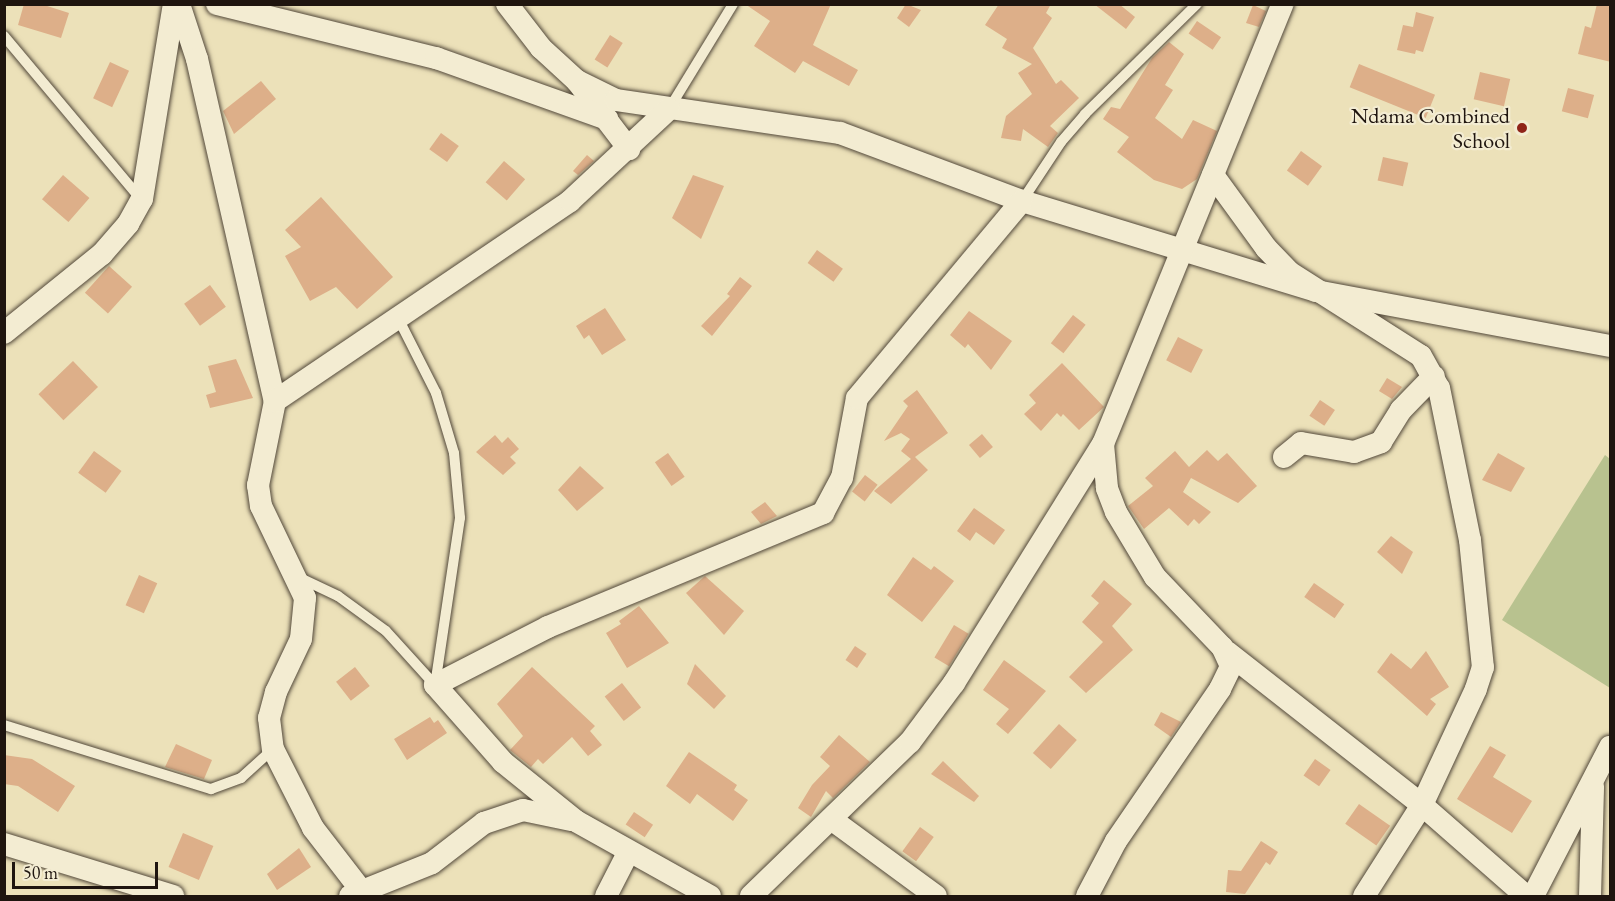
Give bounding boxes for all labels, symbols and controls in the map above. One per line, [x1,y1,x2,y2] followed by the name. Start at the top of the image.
[1351,102,1510,154] place label: Ndama Combined School
[1515,121,1529,135] marker: Ndama Combined School
[15,850,160,888] scale bar
[23,861,58,884] text: 50 m

